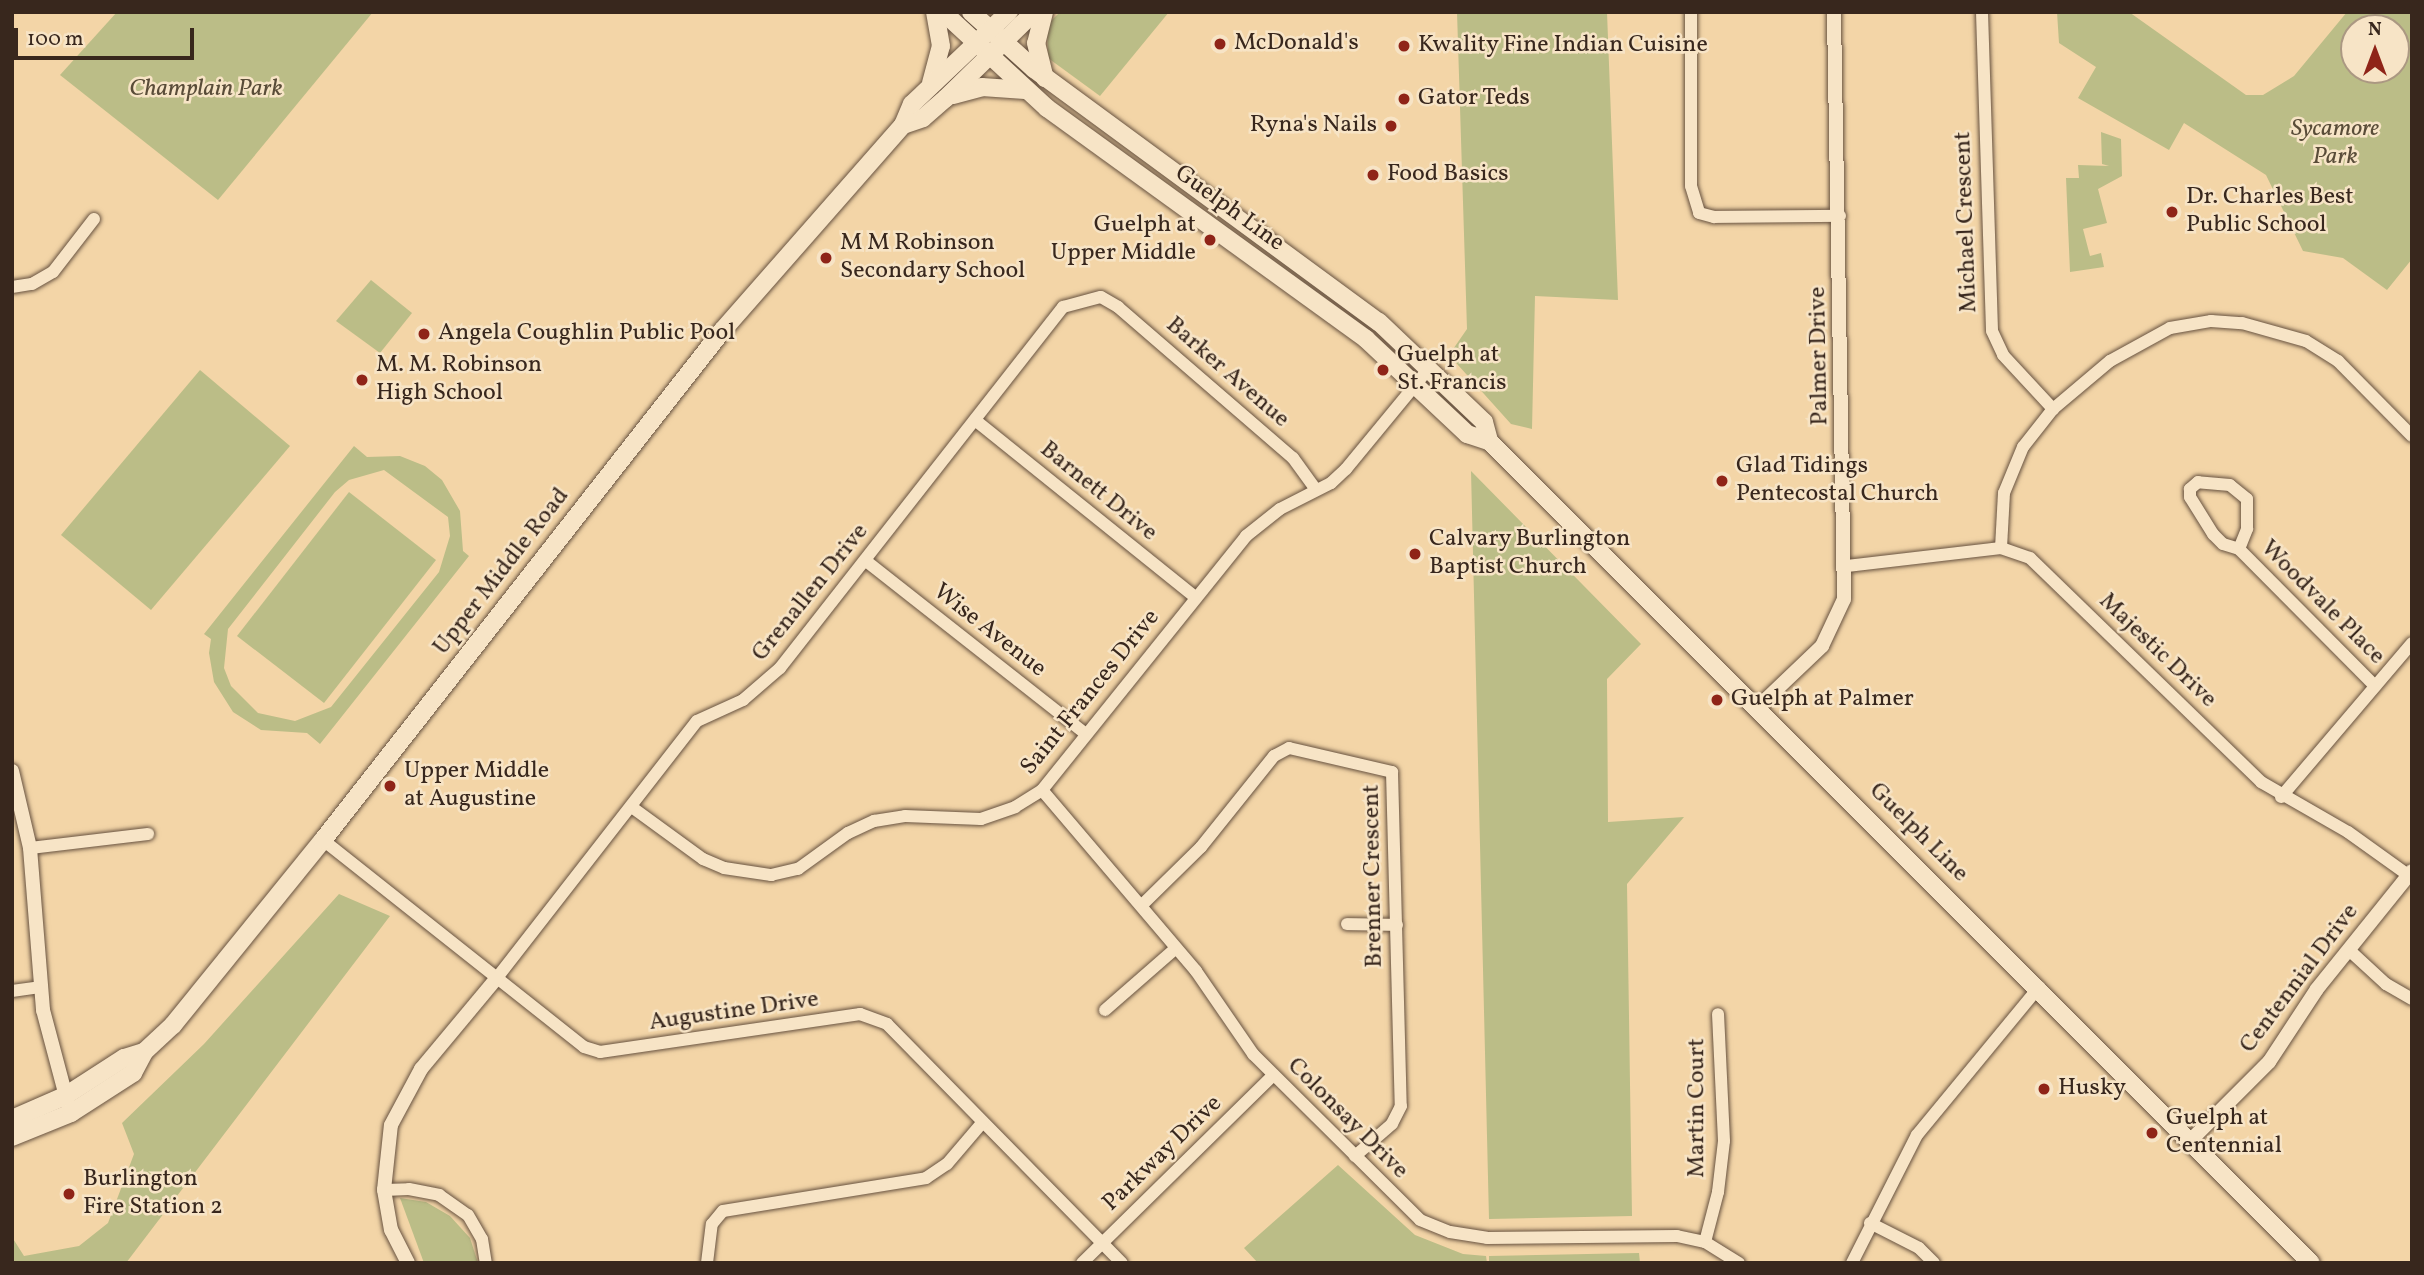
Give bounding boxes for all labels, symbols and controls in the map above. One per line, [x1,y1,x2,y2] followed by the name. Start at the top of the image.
[18,14,198,58] scale bar
[2340,14,2410,84] north arrow
[2368,17,2382,43] text: N
[27,25,84,54] text: 100 m
[1234,30,1359,58] place label: McDonald's
[1418,32,1708,60] place label: Kwality Fine Indian Cuisine
[1212,36,1228,52] marker: McDonald's
[1396,38,1412,54] marker: Kwality Fine Indian Cuisine
[129,76,283,104] park label: Champlain Park
[1418,85,1530,113] place label: Gator Teds
[1396,91,1412,107] marker: Gator Teds
[1250,112,1377,140] place label: Ryna's Nails
[2291,116,2379,172] park label: Sycamore Park
[1383,118,1399,134] marker: Ryna's Nails
[1949,131,1985,313] street label: Michael Crescent
[1169,160,1289,258] street label: Guelph Line
[1387,161,1509,189] place label: Food Basics
[1365,167,1381,183] marker: Food Basics
[2186,184,2354,240] place label: Dr. Charles Best Public School
[2164,204,2180,220] marker: Dr. Charles Best Public School
[1051,212,1196,268] place label: Guelph at Upper Middle
[840,230,1026,286] place label: M M Robinson Secondary School
[1202,232,1218,248] marker: Guelph at Upper Middle
[818,250,834,266] marker: M M Robinson Secondary School
[1804,286,1836,426] street label: Palmer Drive
[1159,311,1295,435] street label: Barker Avenue
[438,320,735,348] place label: Angela Coughlin Public Pool
[416,326,432,342] marker: Angela Coughlin Public Pool
[1397,342,1506,398] place label: Guelph at St. Francis
[376,352,542,408] place label: M. M. Robinson High School
[1375,362,1391,378] marker: Guelph at St. Francis
[354,372,370,388] marker: M. M. Robinson High School
[1033,436,1163,548] street label: Barnett Drive
[1736,453,1939,509] place label: Glad Tidings Pentecostal Church
[1714,473,1730,489] marker: Glad Tidings Pentecostal Church
[428,483,576,661] street label: Upper Middle Road
[747,518,875,668] street label: Grenallen Drive
[1429,526,1631,582] place label: Calvary Burlington Baptist Church
[2254,535,2390,671] street label: Woodvale Place
[1407,546,1423,562] marker: Calvary Burlington Baptist Church
[927,578,1051,684] street label: Wise Avenue
[2092,588,2222,714] street label: Majestic Drive
[1015,604,1167,782] street label: Saint Frances Drive
[1731,686,1914,714] place label: Guelph at Palmer
[1709,692,1725,708] marker: Guelph at Palmer
[404,758,549,814] place label: Upper Middle at Augustine
[1862,777,1974,889] street label: Guelph Line
[382,778,398,794] marker: Upper Middle at Augustine
[1358,784,1390,968] street label: Brenner Crescent
[2235,899,2365,1059] street label: Centennial Drive
[647,986,821,1038] street label: Augustine Drive
[1684,1038,1712,1178] street label: Martin Court
[1280,1052,1414,1186] street label: Colonsay Drive
[2058,1075,2126,1103] place label: Husky
[2036,1081,2052,1097] marker: Husky
[1097,1090,1229,1218] street label: Parkway Drive
[2166,1105,2282,1161] place label: Guelph at Centennial
[2144,1125,2160,1141] marker: Guelph at Centennial
[83,1166,223,1222] place label: Burlington Fire Station 2
[61,1186,77,1202] marker: Burlington Fire Station 2

